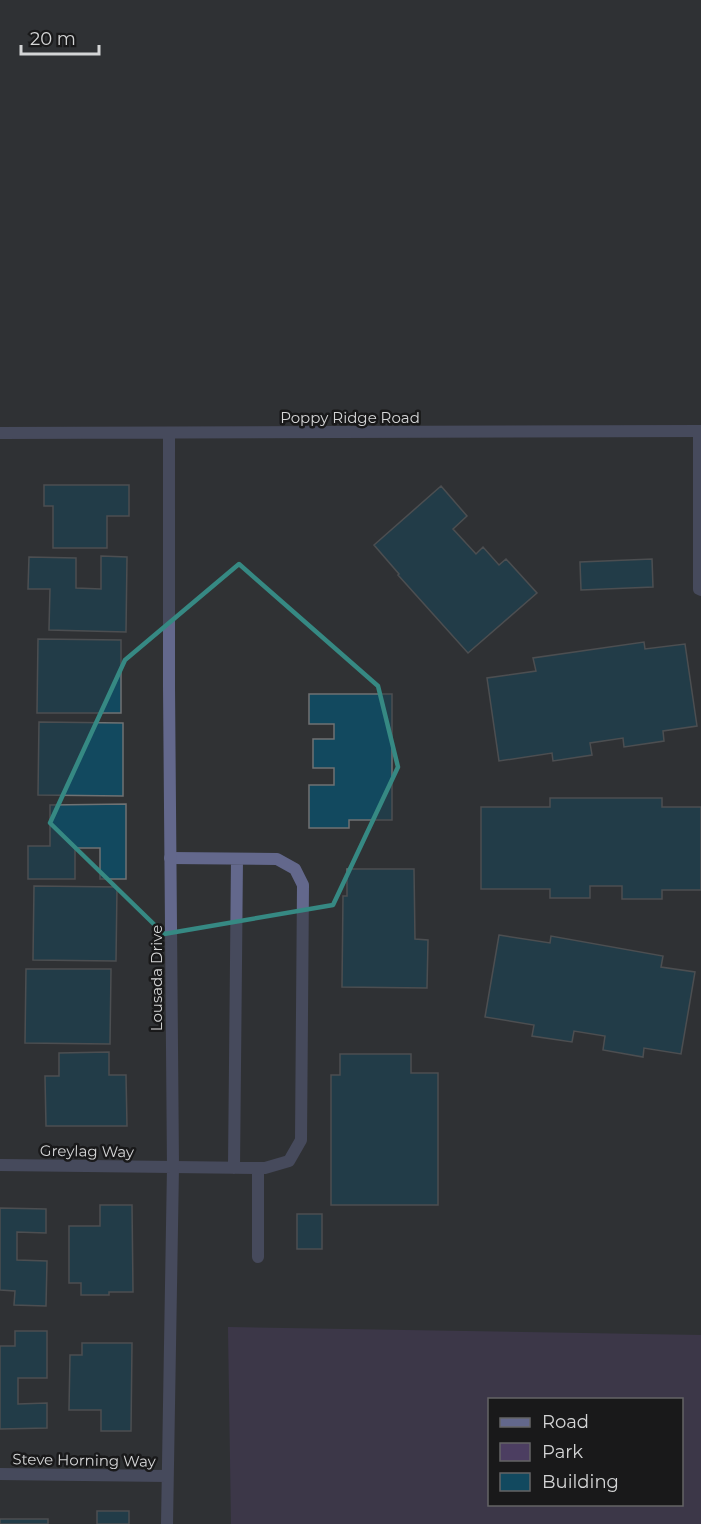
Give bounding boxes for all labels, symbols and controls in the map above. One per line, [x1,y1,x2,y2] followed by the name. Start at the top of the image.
[21,18,99,56] scale bar
[30,28,76,50] text: 20 m
[280,408,420,427] street label: Poppy Ridge Road
[147,925,166,1031] street label: Lousada Drive
[40,1141,135,1161] street label: Greylag Way
[488,1398,683,1506] legend
[542,1411,589,1433] text: Road
[542,1441,583,1463] text: Park
[12,1449,157,1471] street label: Steve Horning Way
[542,1471,619,1493] text: Building

